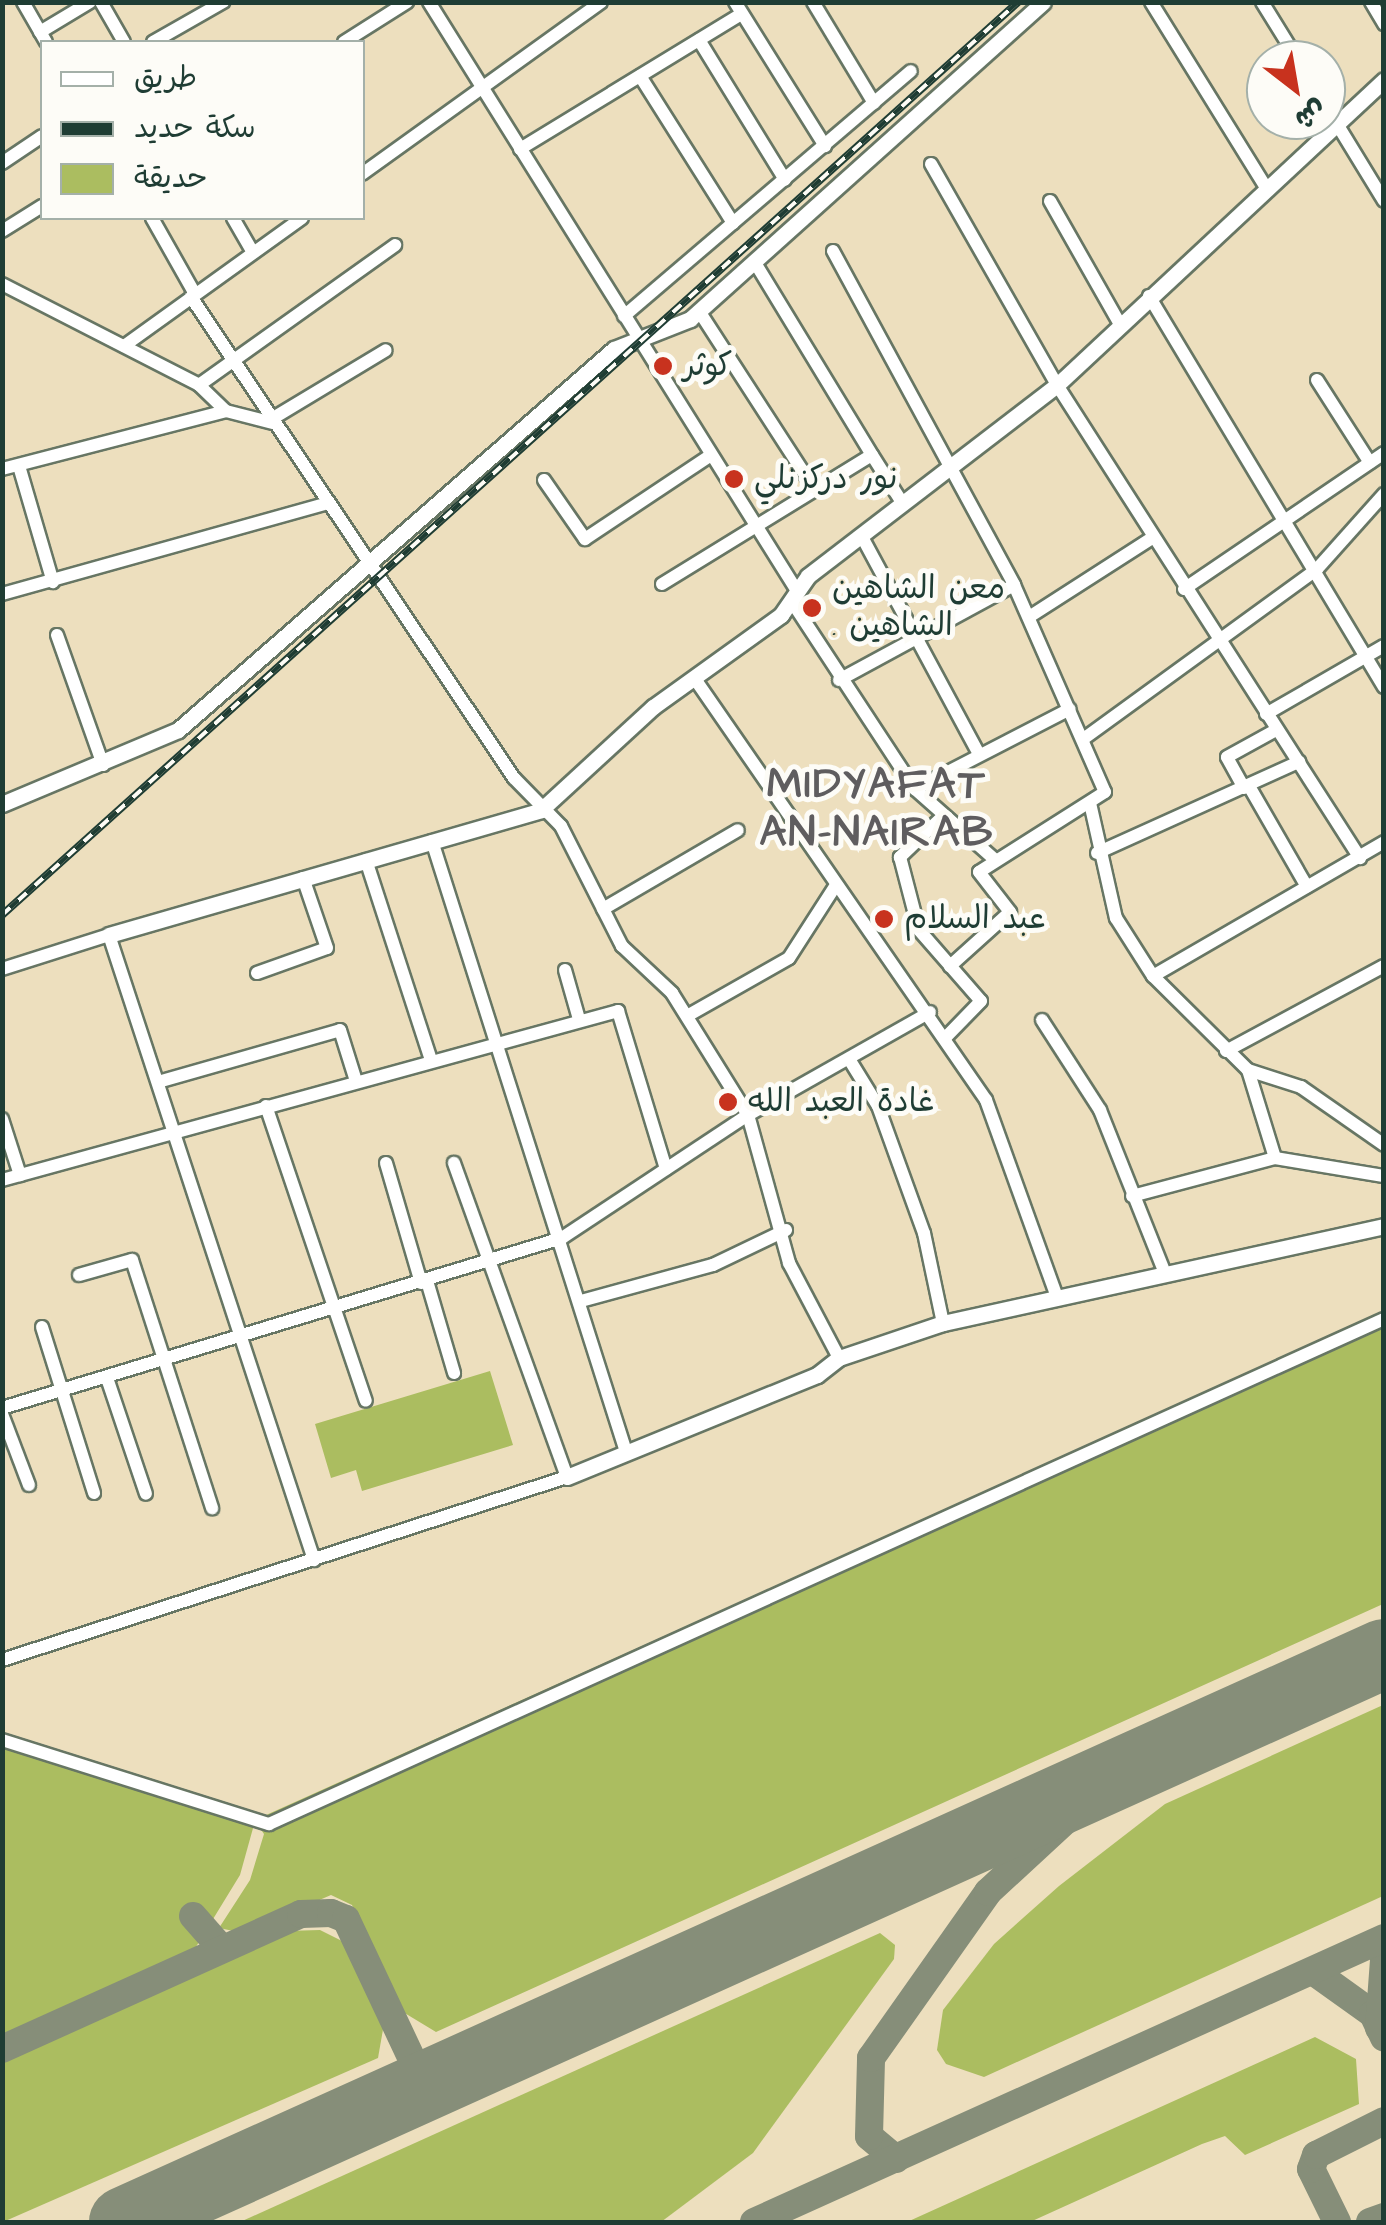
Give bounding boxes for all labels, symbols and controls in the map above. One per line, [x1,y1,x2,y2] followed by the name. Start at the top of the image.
[40,40,365,220] legend
[1246,40,1346,140] north arrow
[134,57,197,99] text: طريق
[1287,90,1334,139] text: ش
[134,107,256,149] text: سكة حديد
[134,157,208,199] text: حديقة
[683,347,732,385] place label: كوثر
[652,355,674,377] marker: كوثر
[754,460,898,498] place label: نور دركزنلي
[723,468,745,490] marker: نور دركزنلي
[832,571,1005,646] place label: معن الشاهين . الشاهين
[801,597,823,619] marker: معن الشاهين . الشاهين
[759,760,995,858] district label: MIDYAFAT AN-NAIRAB
[904,900,1046,938] place label: عبد السلام
[873,908,895,930] marker: عبد السلام
[748,1083,935,1121] place label: غادة العبد الله
[717,1091,739,1113] marker: غادة العبد الله

